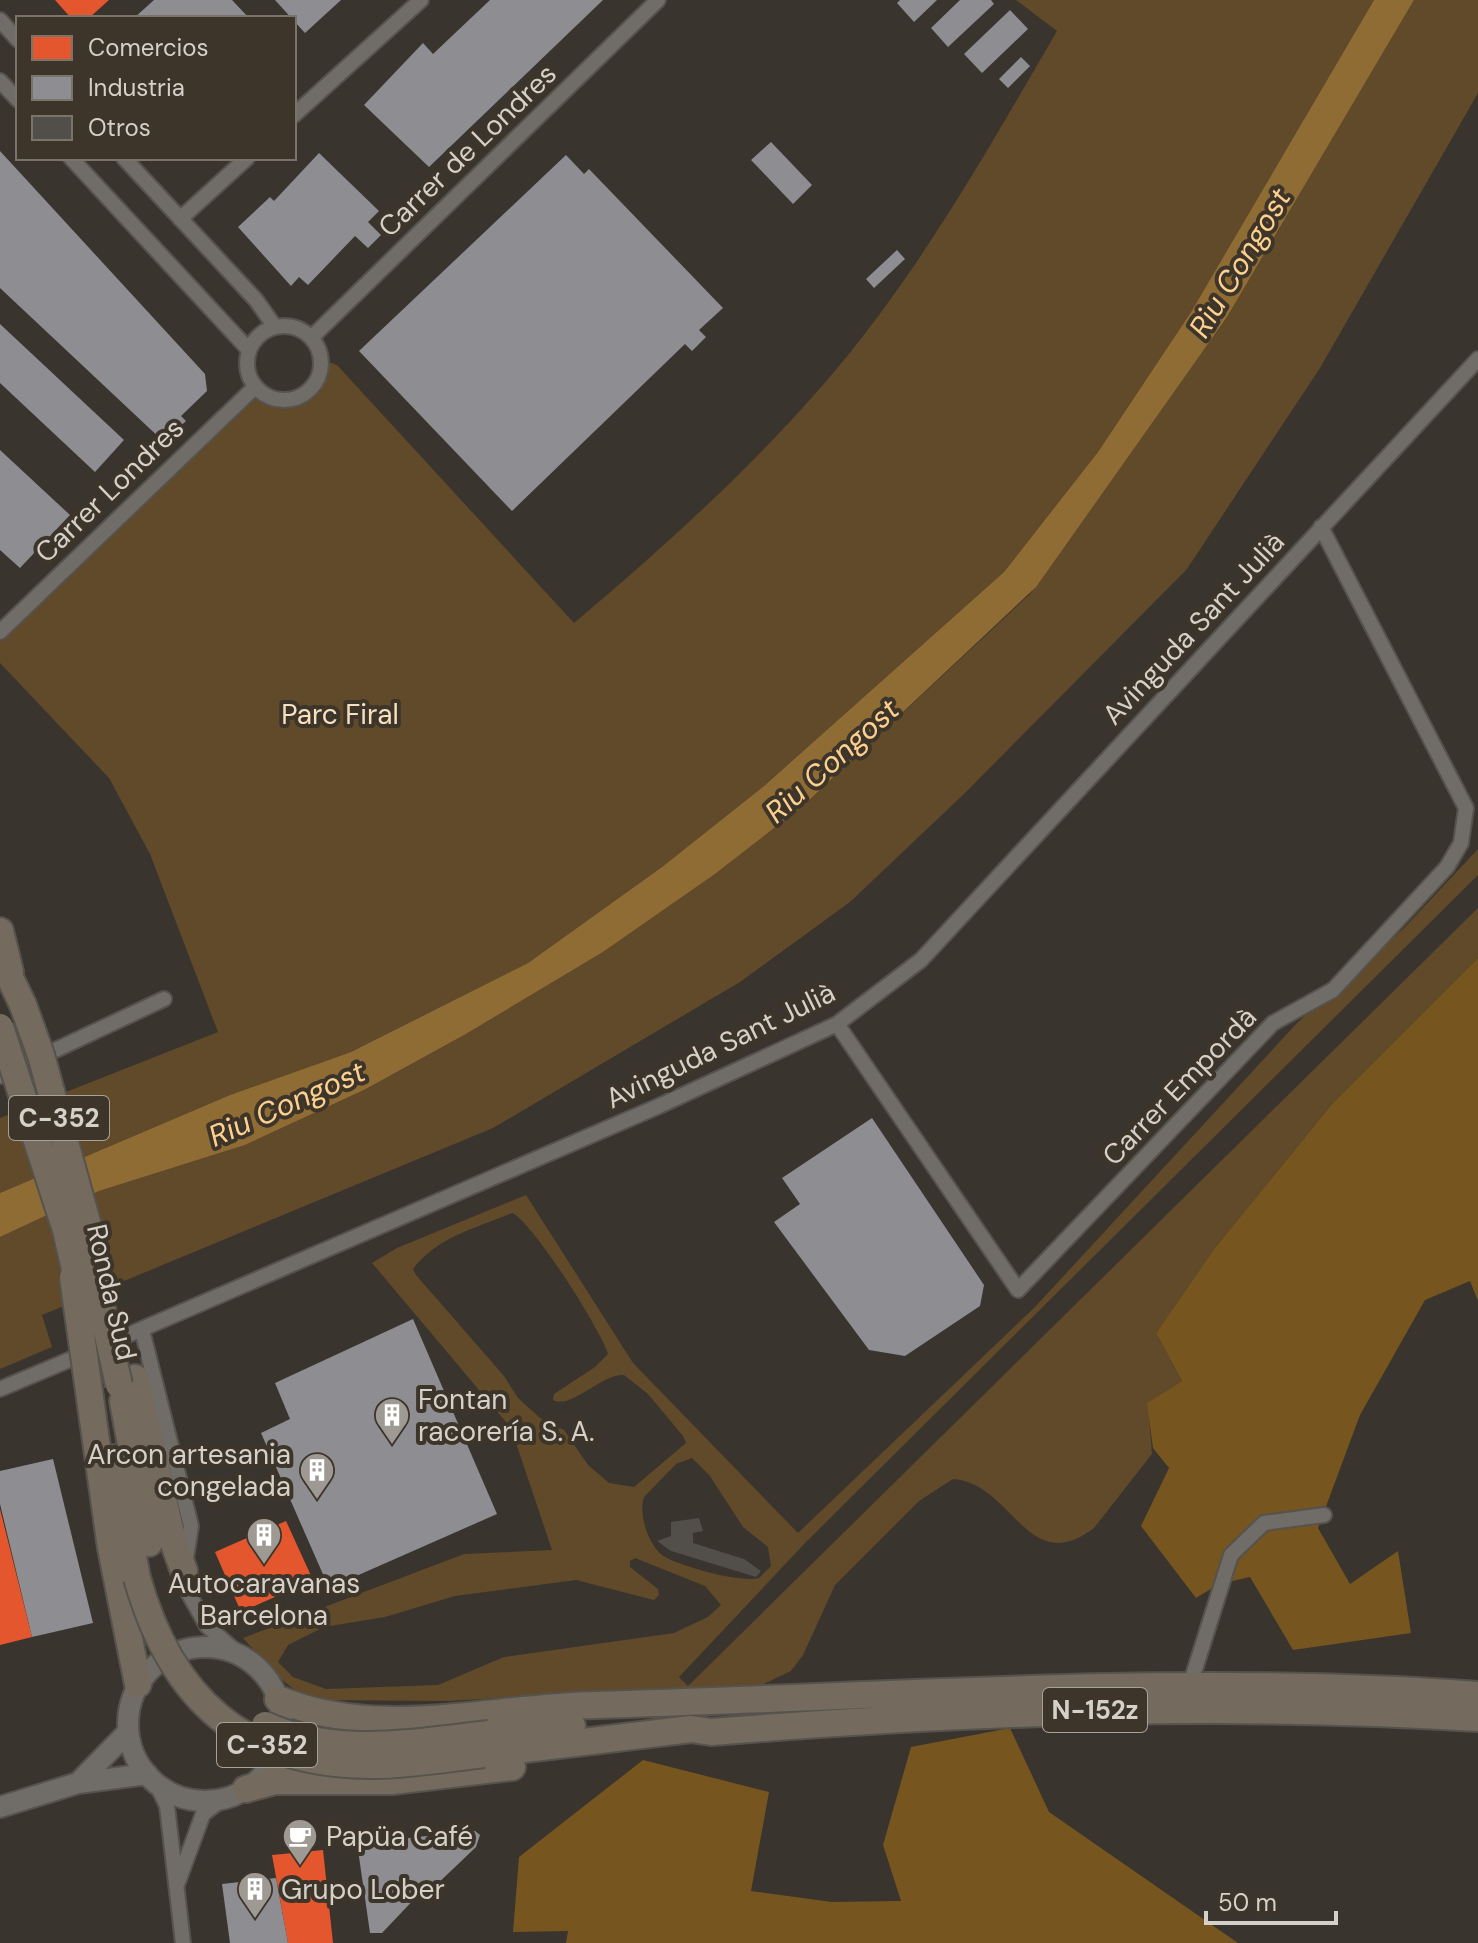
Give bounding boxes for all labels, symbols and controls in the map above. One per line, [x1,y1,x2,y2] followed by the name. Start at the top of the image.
[16,16,296,160] legend
[88,32,209,63] text: Comercios
[370,56,564,245] street label: Carrer de Londres
[88,72,185,103] text: Industria
[88,112,151,143] text: Otros
[1180,180,1300,345] water label: Riu Congost
[27,410,192,571] street label: Carrer Londres
[1094,524,1292,733] street label: Avinguda Sant Julià
[756,690,907,831] water label: Riu Congost
[281,696,399,733] park label: Parc Firal
[599,974,841,1117] street label: Avinguda Sant Julià
[1094,999,1264,1174] street label: Carrer Empordà
[202,1051,372,1155] water label: Riu Congost
[9,1096,109,1140] road number: C-352
[78,1220,145,1364] street label: Ronda Sud
[418,1381,595,1450] place label: Fontan racorería S. A.
[373,1396,411,1446] building icon: Fontan racorería S. A.
[87,1436,291,1505] place label: Arcon artesania congelada
[298,1451,336,1501] building icon: Arcon artesania congelada
[245,1516,283,1566] building icon: Autocaravanas Barcelona
[168,1565,360,1634] place label: Autocaravanas Barcelona
[1043,1688,1147,1732] road number: N-152z
[217,1723,317,1767] road number: C-352
[281,1817,319,1867] cafe icon: Papüa Café
[326,1818,473,1855] place label: Papüa Café
[236,1870,274,1920] building icon: Grupo Lober
[281,1871,445,1908] place label: Grupo Lober
[1206,1875,1336,1925] scale bar
[1218,1887,1277,1918] text: 50 m

